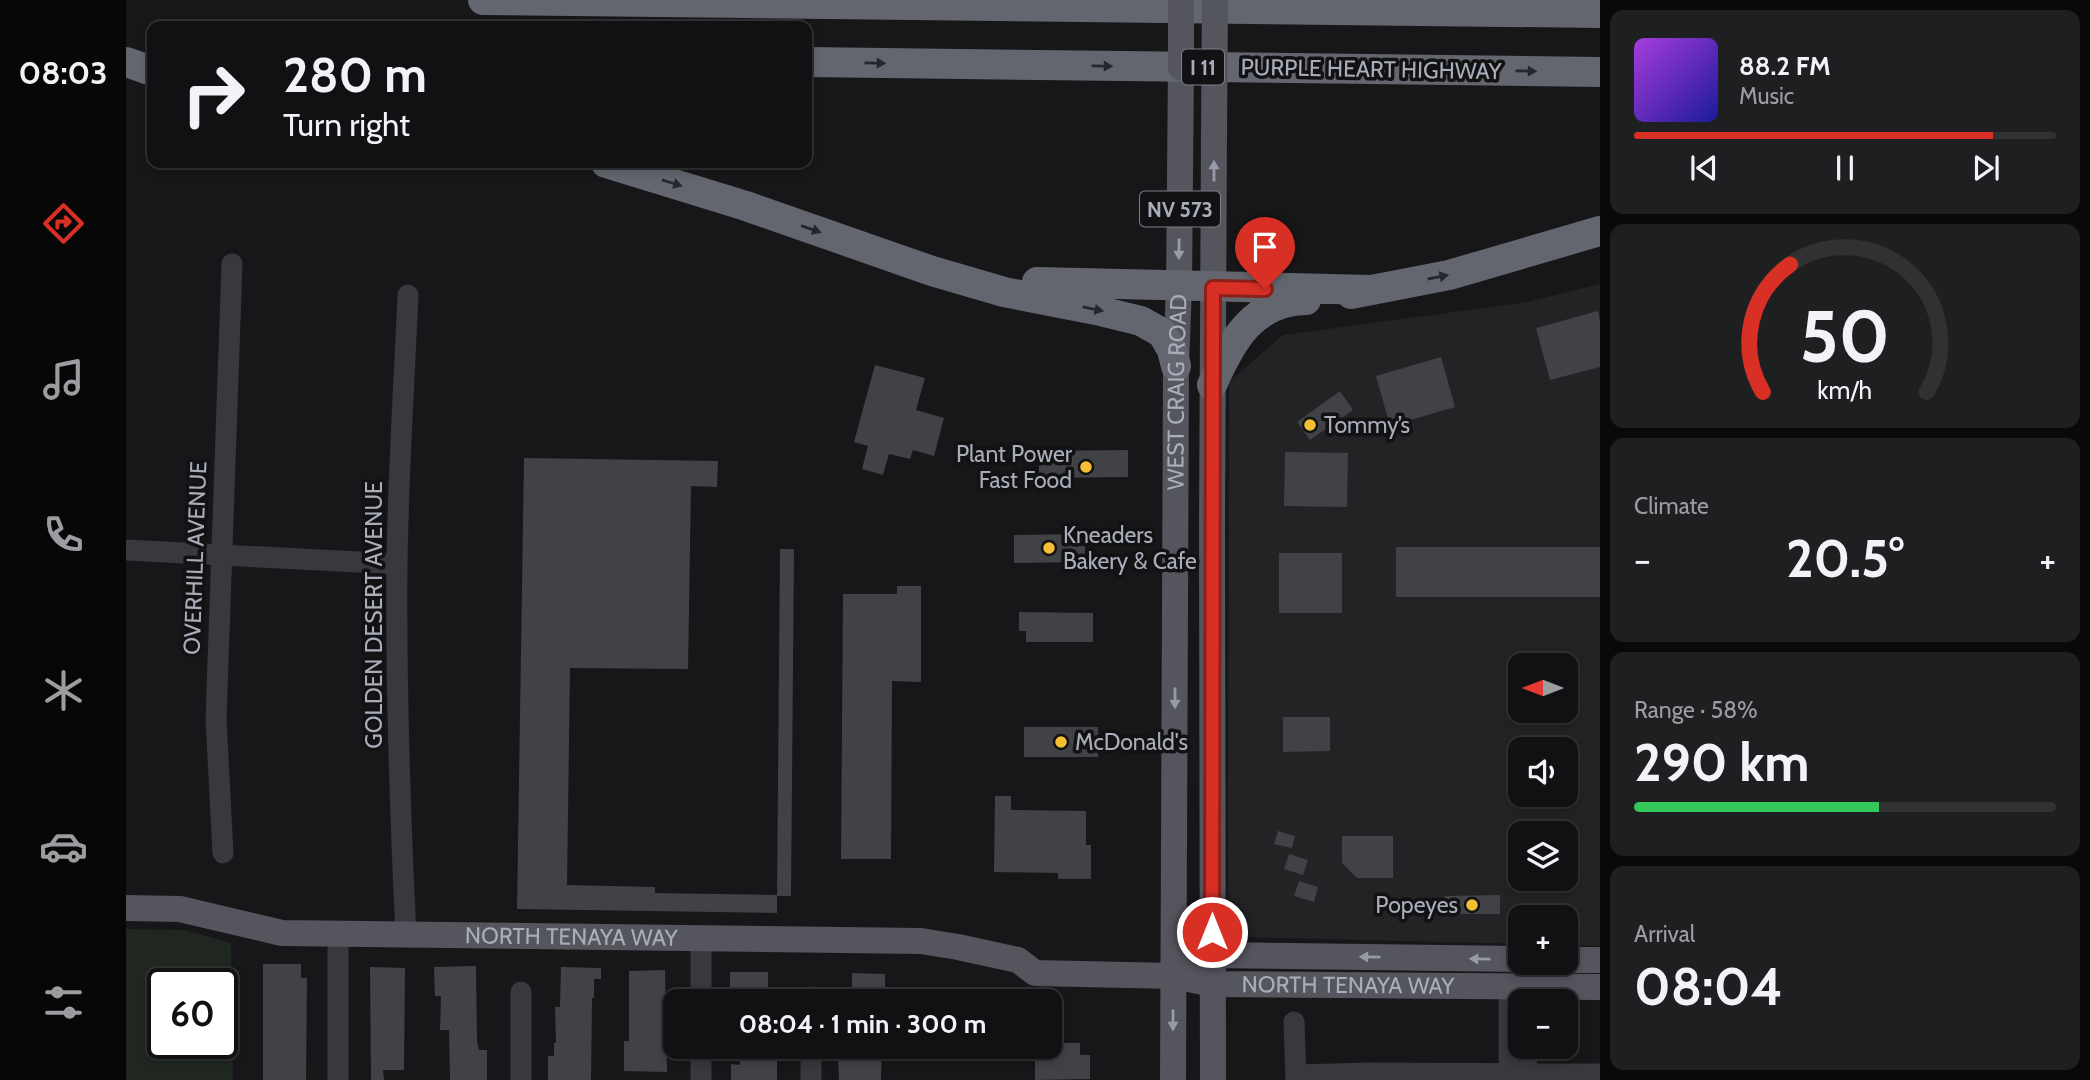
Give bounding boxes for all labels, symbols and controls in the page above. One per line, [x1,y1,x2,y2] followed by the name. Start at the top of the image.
[283,45,427,104] text: 280 m
[168,49,259,140] icon: right
[1182,50,1224,84] road number: I 11
[1739,50,1831,82] text: 88.2 FM
[19,53,107,92] text: 08:03
[1240,53,1503,85] street label: PURPLE HEART HIGHWAY
[864,57,886,69] one-way arrow
[1092,60,1114,72] one-way arrow
[1515,65,1537,77] one-way arrow
[1739,82,1794,110] text: Music
[283,105,410,144] text: Turn right
[1685,149,1723,187] icon: previous
[1826,149,1864,187] icon: pause
[1967,149,2005,187] icon: next
[1208,159,1219,181] one-way arrow
[661,178,682,189] one-way arrow
[1140,192,1220,227] road number: NV 573
[39,199,88,248] icon: directions
[1235,217,1295,289] pin
[800,224,821,235] one-way arrow
[1246,228,1284,266] icon: arrive
[1174,238,1185,260] one-way arrow
[1427,272,1449,283] one-way arrow
[1800,292,1890,380] text: 50
[1161,293,1193,490] street label: WEST CRAIG ROAD
[1082,304,1104,315] one-way arrow
[39,355,88,404] icon: music
[1818,375,1872,405] text: km/h
[1324,411,1410,439] place label: Tommy’s
[1302,417,1318,433] marker: Tommy’s
[956,440,1073,494] place label: Plant Power Fast Food
[1078,459,1094,475] marker: Plant Power Fast Food
[178,461,212,655] street label: OVERHILL AVENUE
[360,481,388,749] street label: GOLDEN DESERT AVENUE
[1634,492,1709,520] text: Climate
[39,510,88,559] icon: phone
[1063,521,1197,575] place label: Kneaders Bakery & Cafe
[1786,527,1904,590] text: 20.5°
[1634,536,1651,583] text: −
[2039,536,2056,583] text: +
[1041,540,1057,556] marker: Kneaders Bakery & Cafe
[1508,653,1578,723] north arrow
[1508,653,1578,1059] map controls
[39,666,88,715] icon: climate
[1169,687,1181,709] one-way arrow
[1634,696,1758,724] text: Range · 58%
[1075,728,1188,756] place label: McDonald's
[1634,731,1810,794] text: 290 km
[1053,734,1069,750] marker: McDonald's
[1508,737,1578,807] button: sound
[1508,821,1578,891] button: layers
[39,822,88,871] icon: car
[1375,891,1458,919] place label: Popeyes
[1175,895,1249,969] position arrow
[1464,897,1480,913] marker: Popeyes
[1508,905,1578,975] button: +
[1634,920,1695,948] text: Arrival
[465,921,679,952] street label: NORTH TENAYA WAY
[1359,952,1381,963] one-way arrow
[1468,953,1490,965] one-way arrow
[1634,955,1783,1018] text: 08:04
[147,968,238,1059] speed limit sign: 60
[1242,970,1455,1000] street label: NORTH TENAYA WAY
[39,978,88,1027] icon: filters
[1508,989,1578,1059] button: −
[739,1008,986,1040] text: 08:04 · 1 min · 300 m
[1167,1009,1179,1031] one-way arrow

